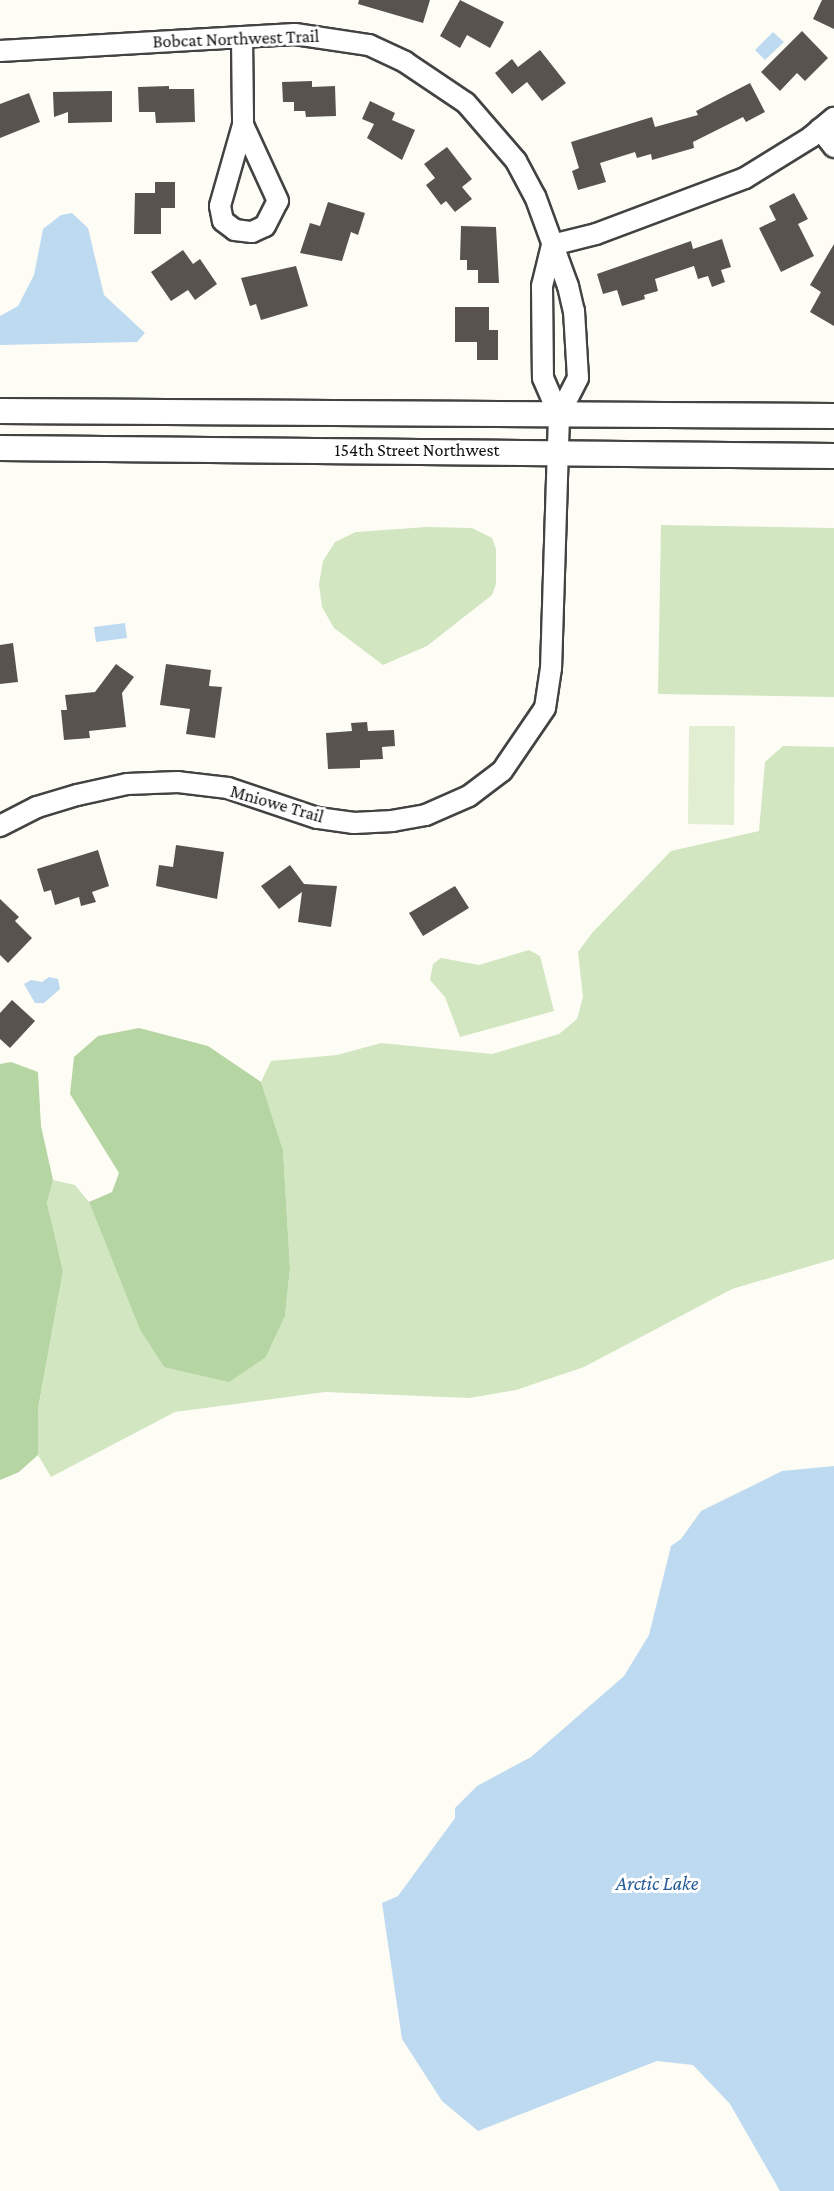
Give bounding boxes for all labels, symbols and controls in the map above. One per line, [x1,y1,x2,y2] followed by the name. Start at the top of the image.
[152,25,320,53] street label: Bobcat Northwest Trail
[335,439,499,461] street label: 154th Street Northwest
[228,780,326,828] street label: Mniowe Trail
[616,1871,698,1895] water label: Arctic Lake

